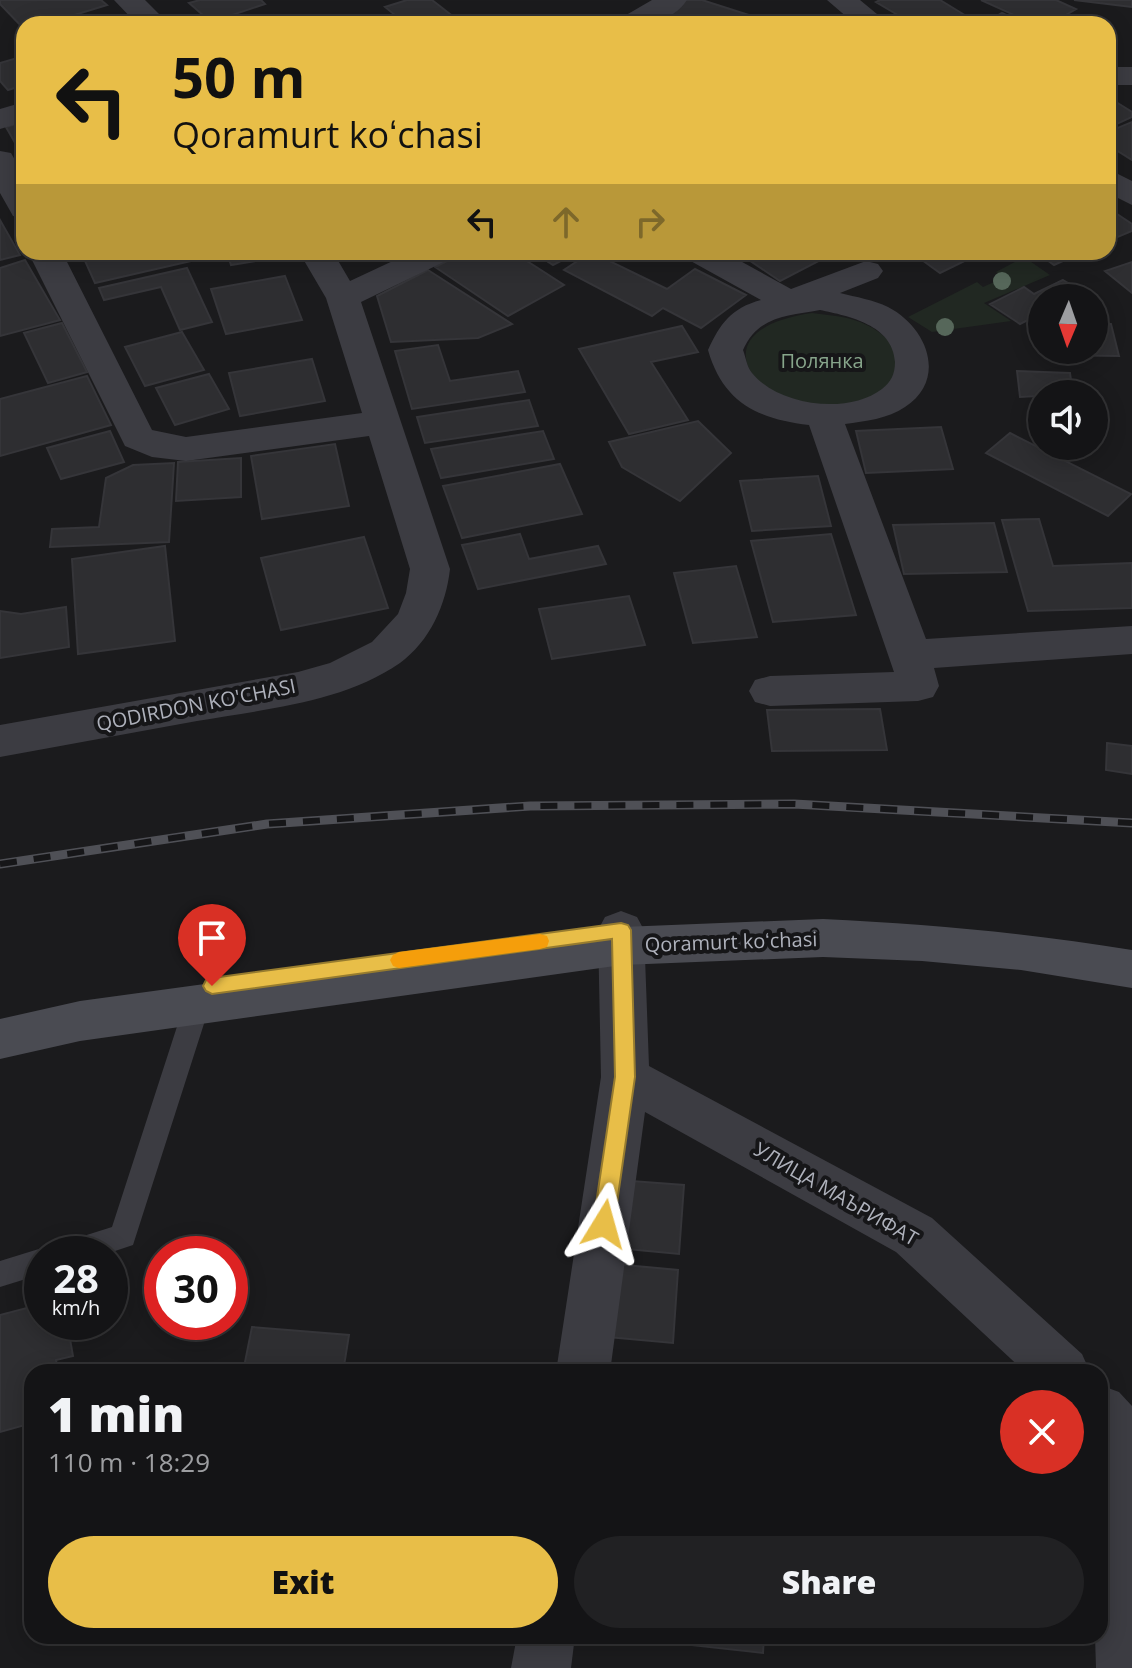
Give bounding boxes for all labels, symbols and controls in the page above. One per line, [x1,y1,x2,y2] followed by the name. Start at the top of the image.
[172,38,306,114] text: 50 m
[40,48,144,152] icon: left
[172,110,483,159] text: Qoramurt koʻchasi
[460,200,504,244] icon: left
[544,200,588,244] icon: ahead
[628,200,672,244] icon: right
[1028,284,1108,364] north arrow
[1028,284,1108,460] map controls
[780,347,864,374] park label: Полянка
[1028,380,1108,460] button: sound
[94,672,298,737] street label: QODIRDON KO'CHASI
[178,904,246,986] pin
[190,916,234,960] icon: arrive
[644,925,818,958] street label: Qoramurt koʻchasi
[749,1136,923,1252] street label: УЛИЦА МАЪРИФАТ
[562,1182,646,1266] position arrow
[144,1236,248,1340] speed limit sign: 30
[53,1250,99,1305] text: 28
[52,1294,100,1321] text: km/h
[48,1381,184,1446] text: 1 min
[1000,1390,1084,1474] button: close
[48,1444,210,1480] text: 110 m · 18:29
[48,1536,558,1628] button: Exit
[574,1536,1084,1628] button: Share

